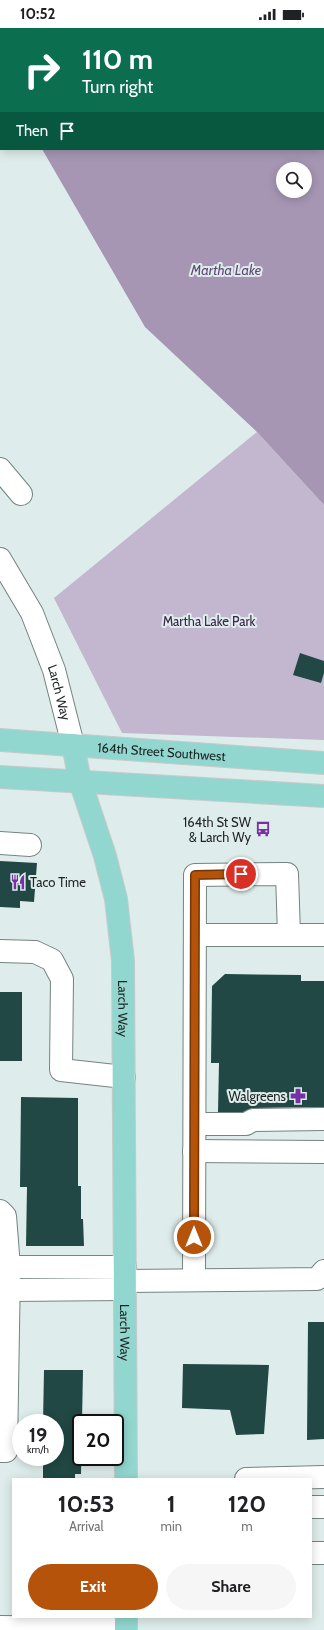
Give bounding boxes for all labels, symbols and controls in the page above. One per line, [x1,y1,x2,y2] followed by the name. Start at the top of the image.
[20,5,55,23] text: 10:52
[82,42,153,76] text: 110 m
[16,44,68,96] icon: right
[82,76,153,98] text: Turn right
[56,120,78,142] icon: arrive
[16,122,48,140] text: Then
[276,162,312,198] map controls
[276,162,312,198] button: search
[190,261,262,279] water label: Martha Lake
[163,613,256,629] park label: Martha Lake Park
[45,662,75,722] street label: Larch Way
[97,739,227,764] street label: 164th Street Southwest
[183,814,252,845] place label: 164th St SW & Larch Wy
[254,820,272,838] bus stop icon: 164th St SW & Larch Wy
[224,857,258,891] pin
[230,863,252,885] icon: arrive
[9,873,27,891] restaurant icon: Taco Time
[30,874,86,890] place label: Taco Time
[115,980,131,1037] street label: Larch Way
[289,1087,307,1105] pharmacy icon: Walgreens
[229,1088,287,1104] place label: Walgreens
[173,1216,215,1258] position arrow
[117,1304,133,1361] street label: Larch Way
[72,1414,124,1466] speed limit sign: 20
[29,1423,47,1447] text: 19
[27,1443,49,1456] text: km/h
[58,1489,115,1518] text: 10:53
[167,1489,176,1518] text: 1
[228,1489,266,1518] text: 120
[69,1518,104,1534] text: Arrival
[160,1518,182,1534] text: min
[241,1518,253,1534] text: m
[28,1564,158,1610] button: Exit
[166,1564,296,1610] button: Share

